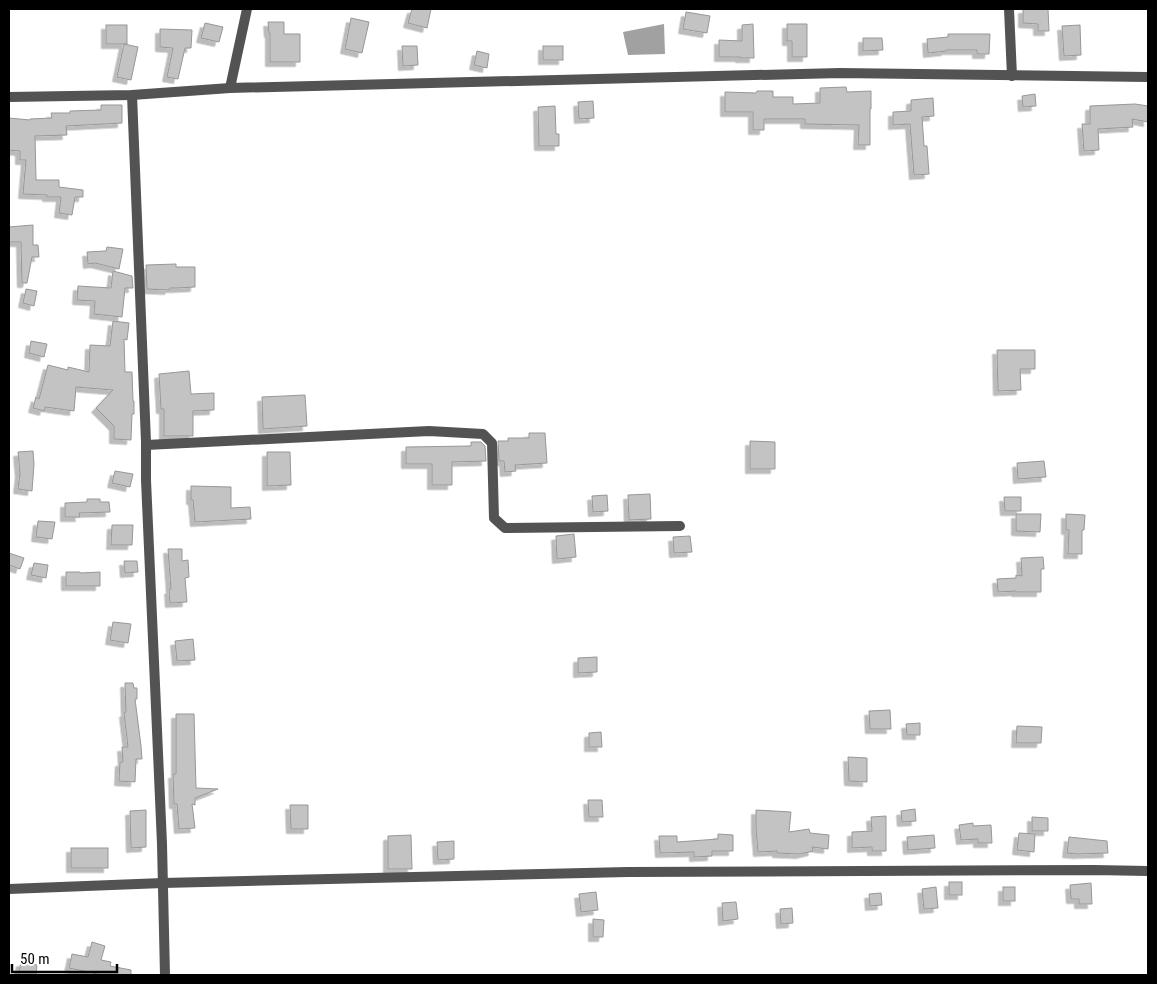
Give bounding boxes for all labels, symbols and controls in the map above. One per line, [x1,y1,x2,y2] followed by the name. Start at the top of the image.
[12,942,118,974] scale bar
[20,950,50,968] text: 50 m

